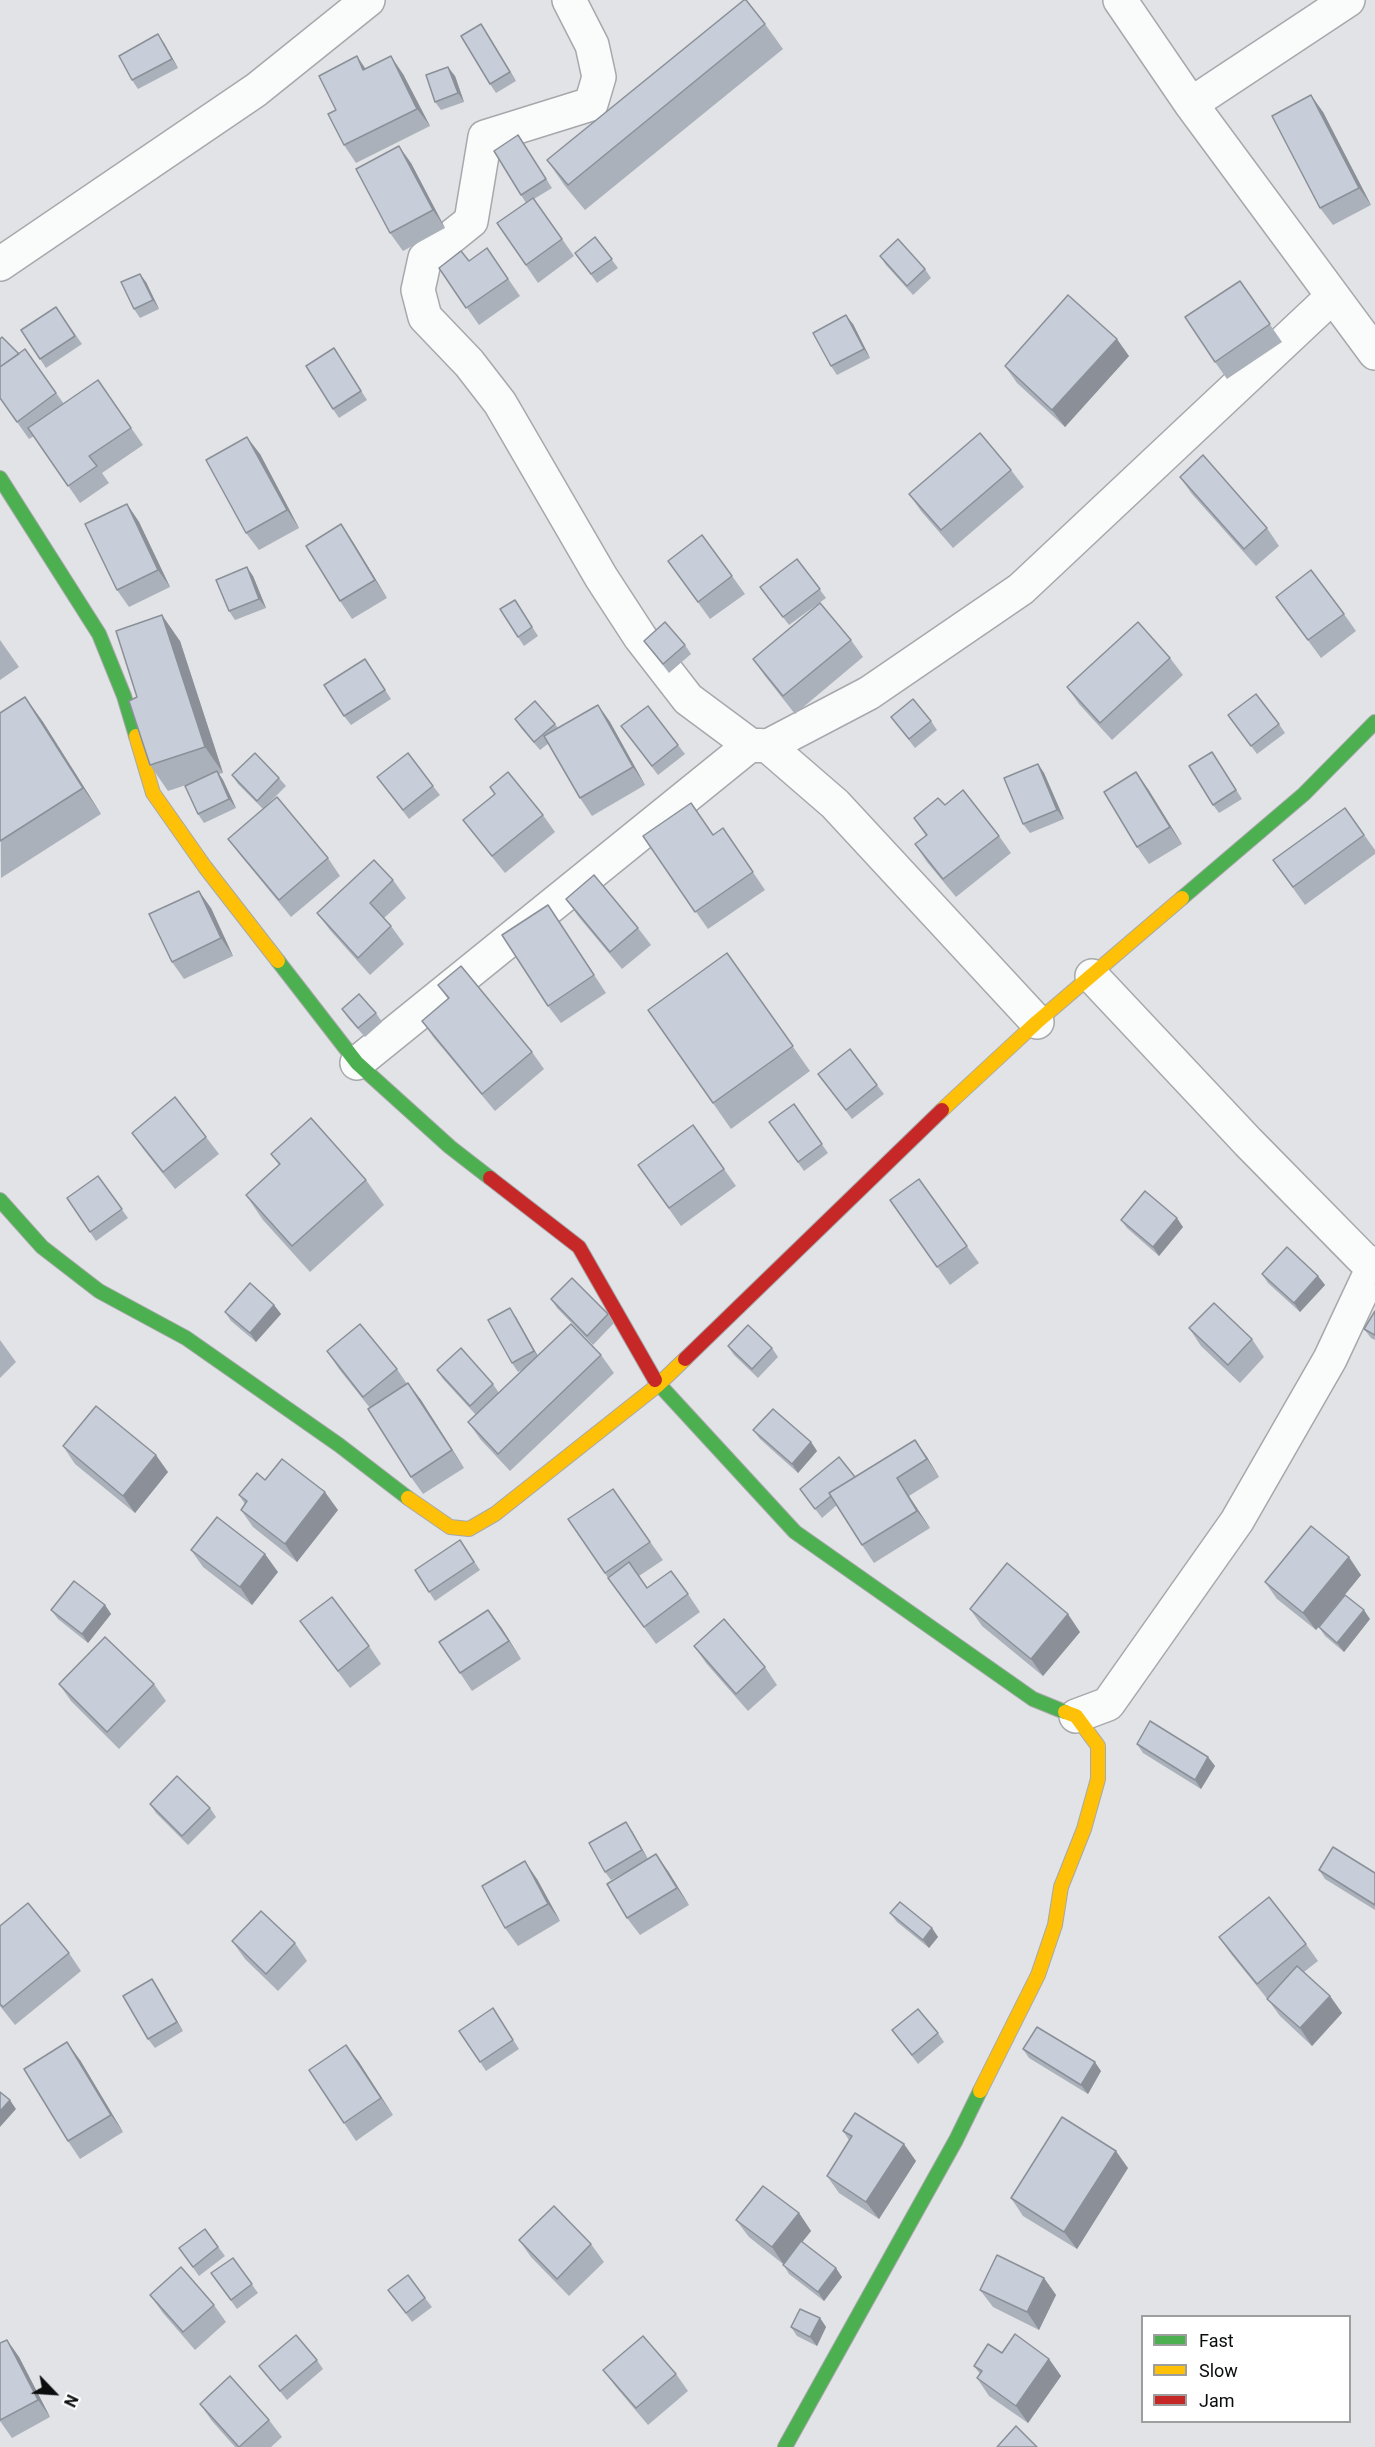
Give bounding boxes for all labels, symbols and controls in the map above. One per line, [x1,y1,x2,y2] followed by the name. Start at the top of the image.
[1141,2315,1351,2423] legend
[1199,2330,1234,2351] text: Fast
[1199,2360,1238,2381] text: Slow
[24,2363,84,2423] north arrow
[1199,2390,1235,2411] text: Jam
[60,2392,82,2410] text: N

